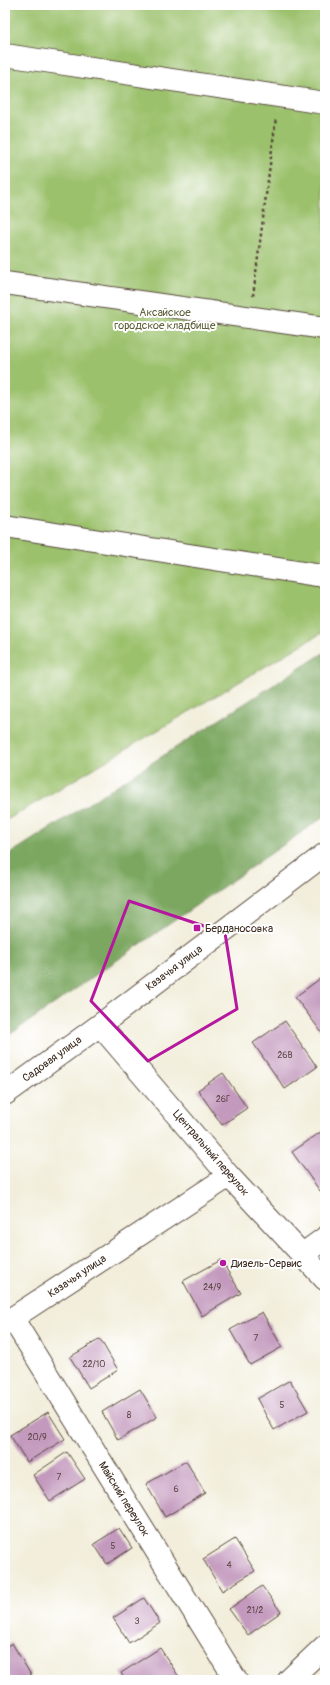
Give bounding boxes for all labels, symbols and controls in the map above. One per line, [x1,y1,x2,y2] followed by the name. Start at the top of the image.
[114,306,216,332] park label: Аксайское городское кладбище
[205,922,273,935] place label: Берданосовка
[192,923,202,933] marker: Берданосовка
[143,943,205,993] street label: Казачья улица
[20,1033,84,1085] street label: Садовая улица
[277,1050,293,1061] house number: 26В
[216,1094,230,1105] house number: 26Г
[170,1107,252,1199] street label: Центральный переулок
[45,1252,109,1300] street label: Казачья улица
[230,1257,302,1270] place label: Дизель-Сервис
[218,1258,228,1268] marker: Дизель-Сервис
[203,1282,221,1293] house number: 24/9
[254,1333,259,1344] house number: 7
[83,1359,105,1370] house number: 22/10
[280,1400,285,1411] house number: 5
[127,1410,132,1421] house number: 8
[27,1432,47,1443] house number: 20/9
[96,1459,152,1539] street label: Майский переулок
[57,1472,62,1483] house number: 7
[173,1484,179,1495] house number: 6
[111,1541,116,1552] house number: 5
[226,1560,232,1571] house number: 4
[247,1605,263,1616] house number: 21/2
[134,1616,140,1627] house number: 3

